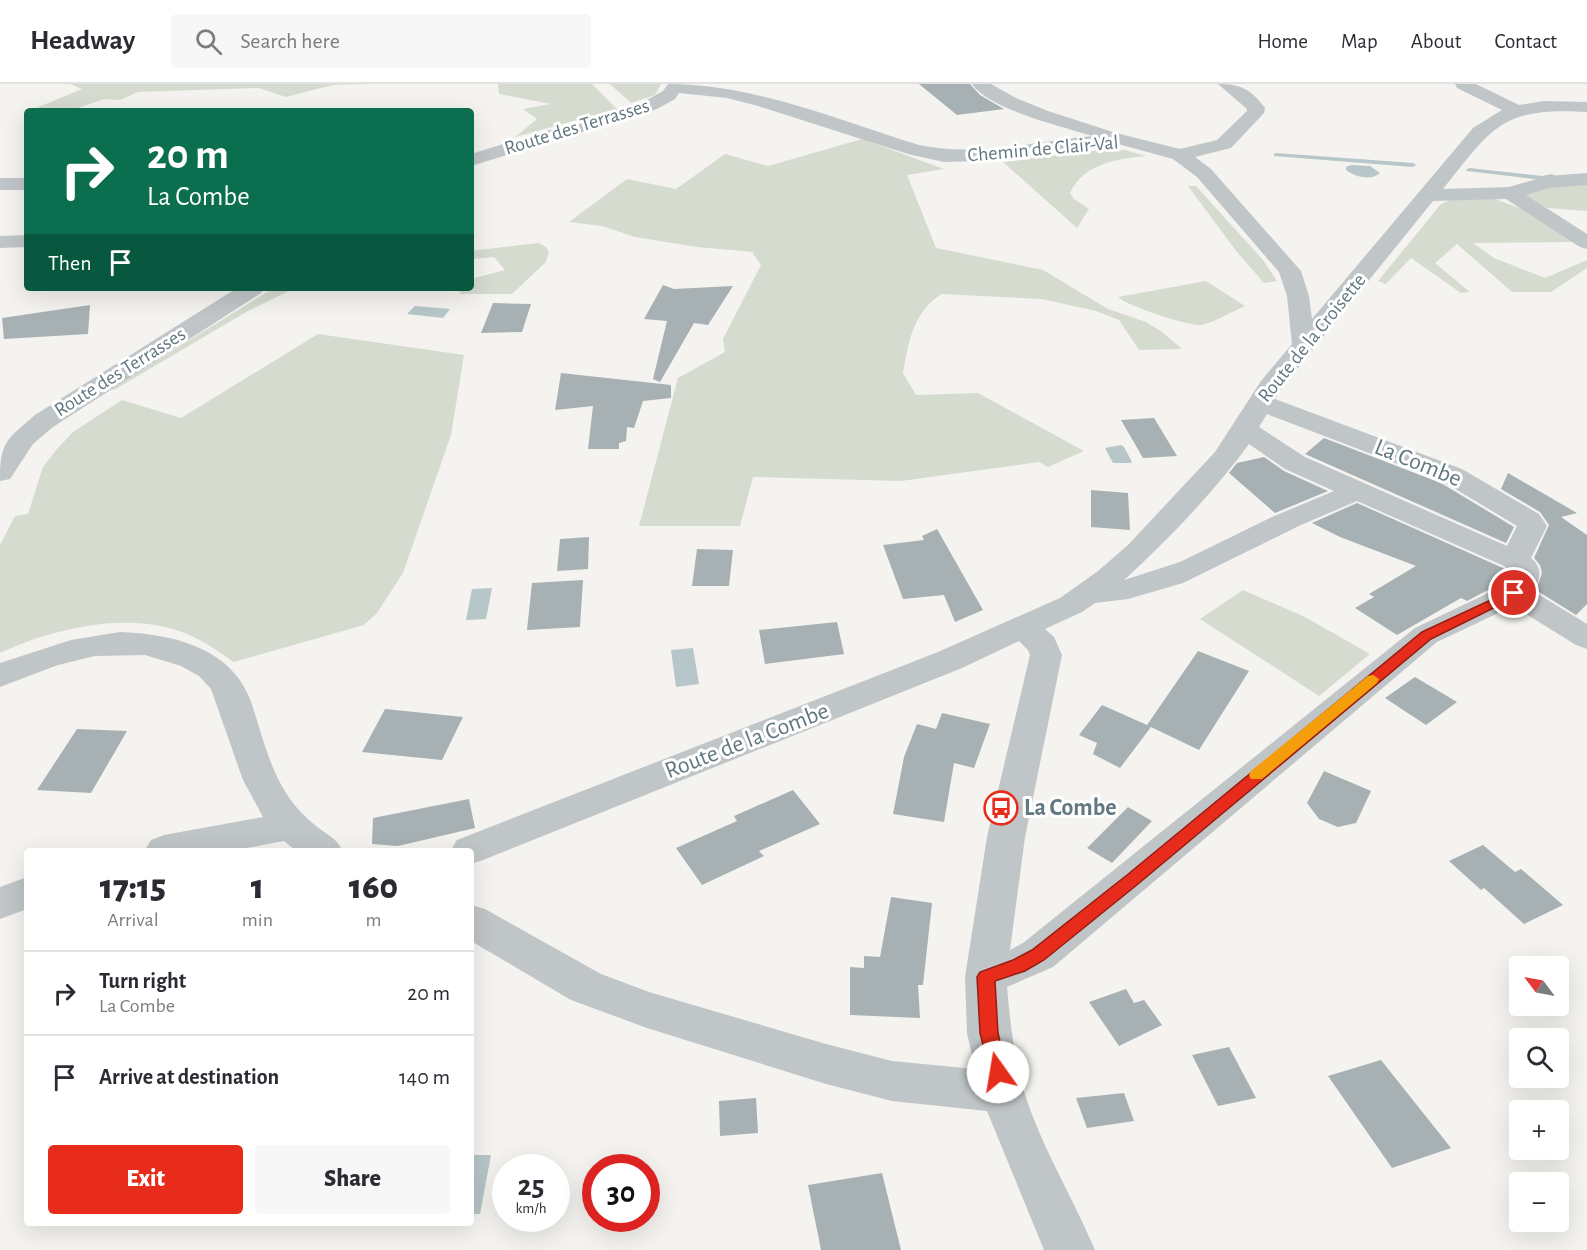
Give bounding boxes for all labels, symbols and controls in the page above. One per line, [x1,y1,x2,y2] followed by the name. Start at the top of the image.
[171,14,591,68] search box
[192,25,225,58] icon: search
[30,27,135,55] text: Headway
[240,30,340,52] text: Search here
[1257,31,1308,52] text: Home
[1341,31,1378,52] text: Map
[1411,31,1461,52] text: About
[1494,31,1557,52] text: Contact
[502,95,652,159] street label: Route des Terrasses
[48,132,126,210] icon: right
[967,132,1119,166] street label: Chemin de Clair-Val
[147,134,229,176] text: 20 m
[147,183,250,210] text: La Combe
[104,246,137,279] icon: arrive
[48,252,92,274] text: Then
[1254,270,1370,406] street label: Route de la Croisette
[51,324,189,420] street label: Route des Terrasses
[1371,435,1465,491] street label: La Combe
[1488,567,1539,618] pin
[1497,576,1530,609] icon: arrive
[662,699,832,783] street label: Route de la Combe
[983,790,1019,826] bus stop icon: La Combe
[1024,796,1117,820] place label: La Combe
[100,869,166,905] text: 17:15
[251,869,264,905] text: 1
[349,869,398,905] text: 160
[107,910,159,930] text: Arrival
[242,910,273,930] text: min
[365,910,381,930] text: m
[1509,956,1569,1016] north arrow
[1509,956,1569,1232] map controls
[99,970,186,992] text: Turn right
[48,977,81,1010] icon: right
[407,982,450,1004] text: 20 m
[99,996,175,1016] text: La Combe
[1509,1028,1569,1088] button: search
[966,1040,1030,1104] position arrow
[48,1061,81,1094] icon: arrive
[99,1066,279,1088] text: Arrive at destination
[399,1066,450,1088] text: 140 m
[1509,1100,1569,1160] button: +
[48,1145,243,1214] button: Exit
[255,1145,450,1214] button: Share
[582,1154,660,1232] speed limit sign: 30
[517,1171,545,1201] text: 25
[1509,1172,1569,1232] button: −
[516,1201,546,1216] text: km/h

